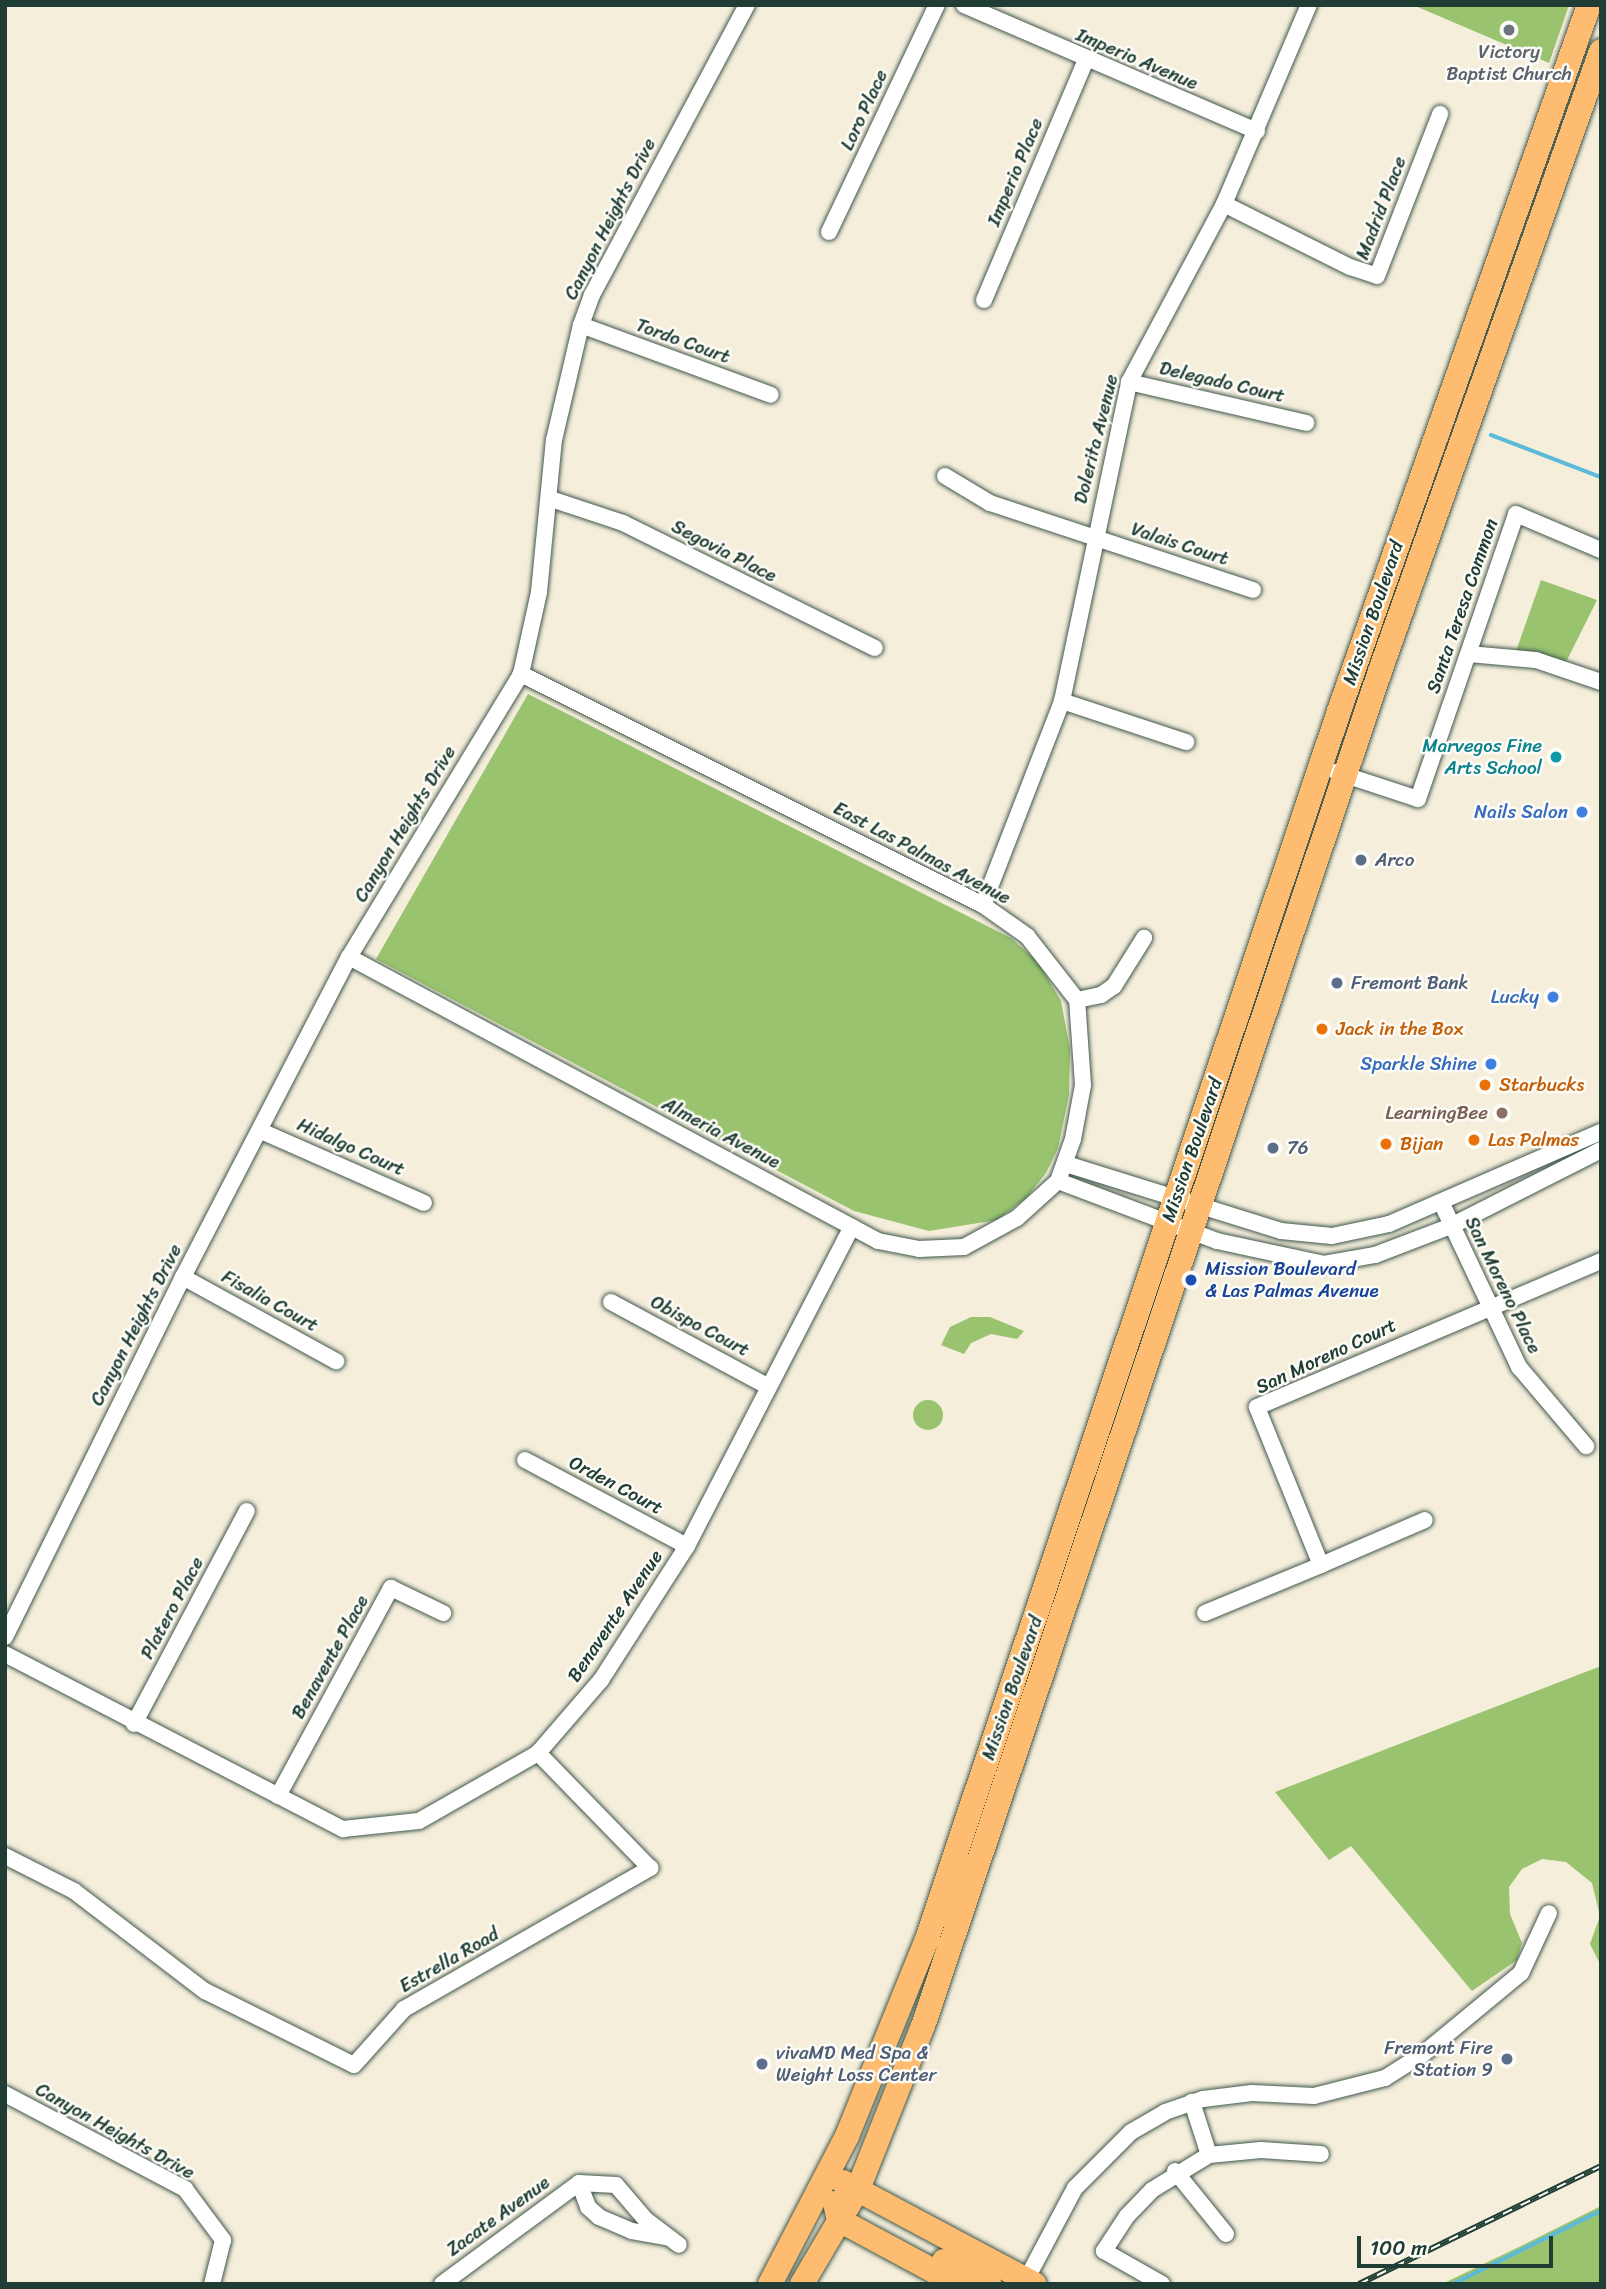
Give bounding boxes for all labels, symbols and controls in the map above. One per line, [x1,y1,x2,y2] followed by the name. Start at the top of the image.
[1501,22,1517,38] marker: Victory Baptist Church
[1073,23,1201,95] street label: Imperio Avenue
[1446,41,1572,85] place label: Victory Baptist Church
[835,66,893,154] street label: Loro Place
[982,115,1048,229] street label: Imperio Place
[559,134,661,304] street label: Canyon Heights Drive
[1351,153,1411,263] street label: Madrid Place
[633,313,733,369] street label: Tordo Court
[1157,357,1287,407] street label: Delegado Court
[1069,372,1123,506] street label: Dolerita Avenue
[667,515,781,587] street label: Segovia Place
[1421,515,1503,697] street label: Santa Teresa Common
[1128,518,1232,570] street label: Valais Court
[1338,538,1408,688] street label: Mission Boulevard
[1422,735,1542,779] place label: Marvegos Fine Arts School
[349,742,461,906] street label: Canyon Heights Drive
[1548,749,1564,765] marker: Marvegos Fine Arts School
[829,796,1015,910] street label: East Las Palmas Avenue
[1474,801,1568,823] place label: Nails Salon
[1574,804,1590,820] marker: Nails Salon
[1375,849,1414,871] place label: Arco
[1353,852,1369,868] marker: Arco
[1351,972,1469,994] place label: Fremont Bank
[1329,975,1345,991] marker: Fremont Bank
[1491,986,1539,1008] place label: Lucky
[1545,989,1561,1005] marker: Lucky
[1336,1018,1464,1040] place label: Jack in the Box
[1314,1021,1330,1037] marker: Jack in the Box
[1360,1053,1477,1075] place label: Sparkle Shine
[1483,1056,1499,1072] marker: Sparkle Shine
[1499,1074,1584,1096] place label: Starbucks
[1157,1075,1227,1225] street label: Mission Boulevard
[1477,1077,1493,1093] marker: Starbucks
[658,1092,784,1174] street label: Almeria Avenue
[1385,1102,1488,1124] place label: LearningBee
[1494,1105,1510,1121] marker: LearningBee
[294,1113,408,1181] street label: Hidalgo Court
[1488,1129,1578,1151] place label: Las Palmas
[1466,1132,1482,1148] marker: Las Palmas
[1400,1133,1443,1155] place label: Bijan
[1378,1136,1394,1152] marker: Bijan
[1287,1137,1309,1159] place label: 76
[1265,1140,1281,1156] marker: 76
[1460,1213,1546,1357] street label: San Moreno Place
[85,1240,187,1410] street label: Canyon Heights Drive
[1205,1258,1378,1302] place label: Mission Boulevard & Las Palmas Avenue
[218,1265,322,1337] street label: Fisalia Court
[1183,1272,1199,1288] marker: Mission Boulevard & Las Palmas Avenue
[646,1290,754,1362] street label: Obispo Court
[1252,1314,1400,1398] street label: San Moreno Court
[565,1451,667,1519] street label: Orden Court
[563,1546,667,1686] street label: Benavente Avenue
[136,1553,208,1663] street label: Platero Place
[286,1591,374,1723] street label: Benavente Place
[977,1613,1047,1763] street label: Mission Boulevard
[395,1922,503,1998] street label: Estrella Road
[1384,2037,1493,2081] place label: Fremont Fire Station 9
[776,2042,936,2086] place label: vivaMD Med Spa & Weight Loss Center
[1499,2051,1515,2067] marker: Fremont Fire Station 9
[754,2056,770,2072] marker: vivaMD Med Spa & Weight Loss Center
[31,2078,199,2184] street label: Canyon Heights Drive
[442,2171,554,2261] street label: Zacate Avenue
[1361,2222,1557,2266] scale bar
[1370,2229,1427,2267] text: 100 m

